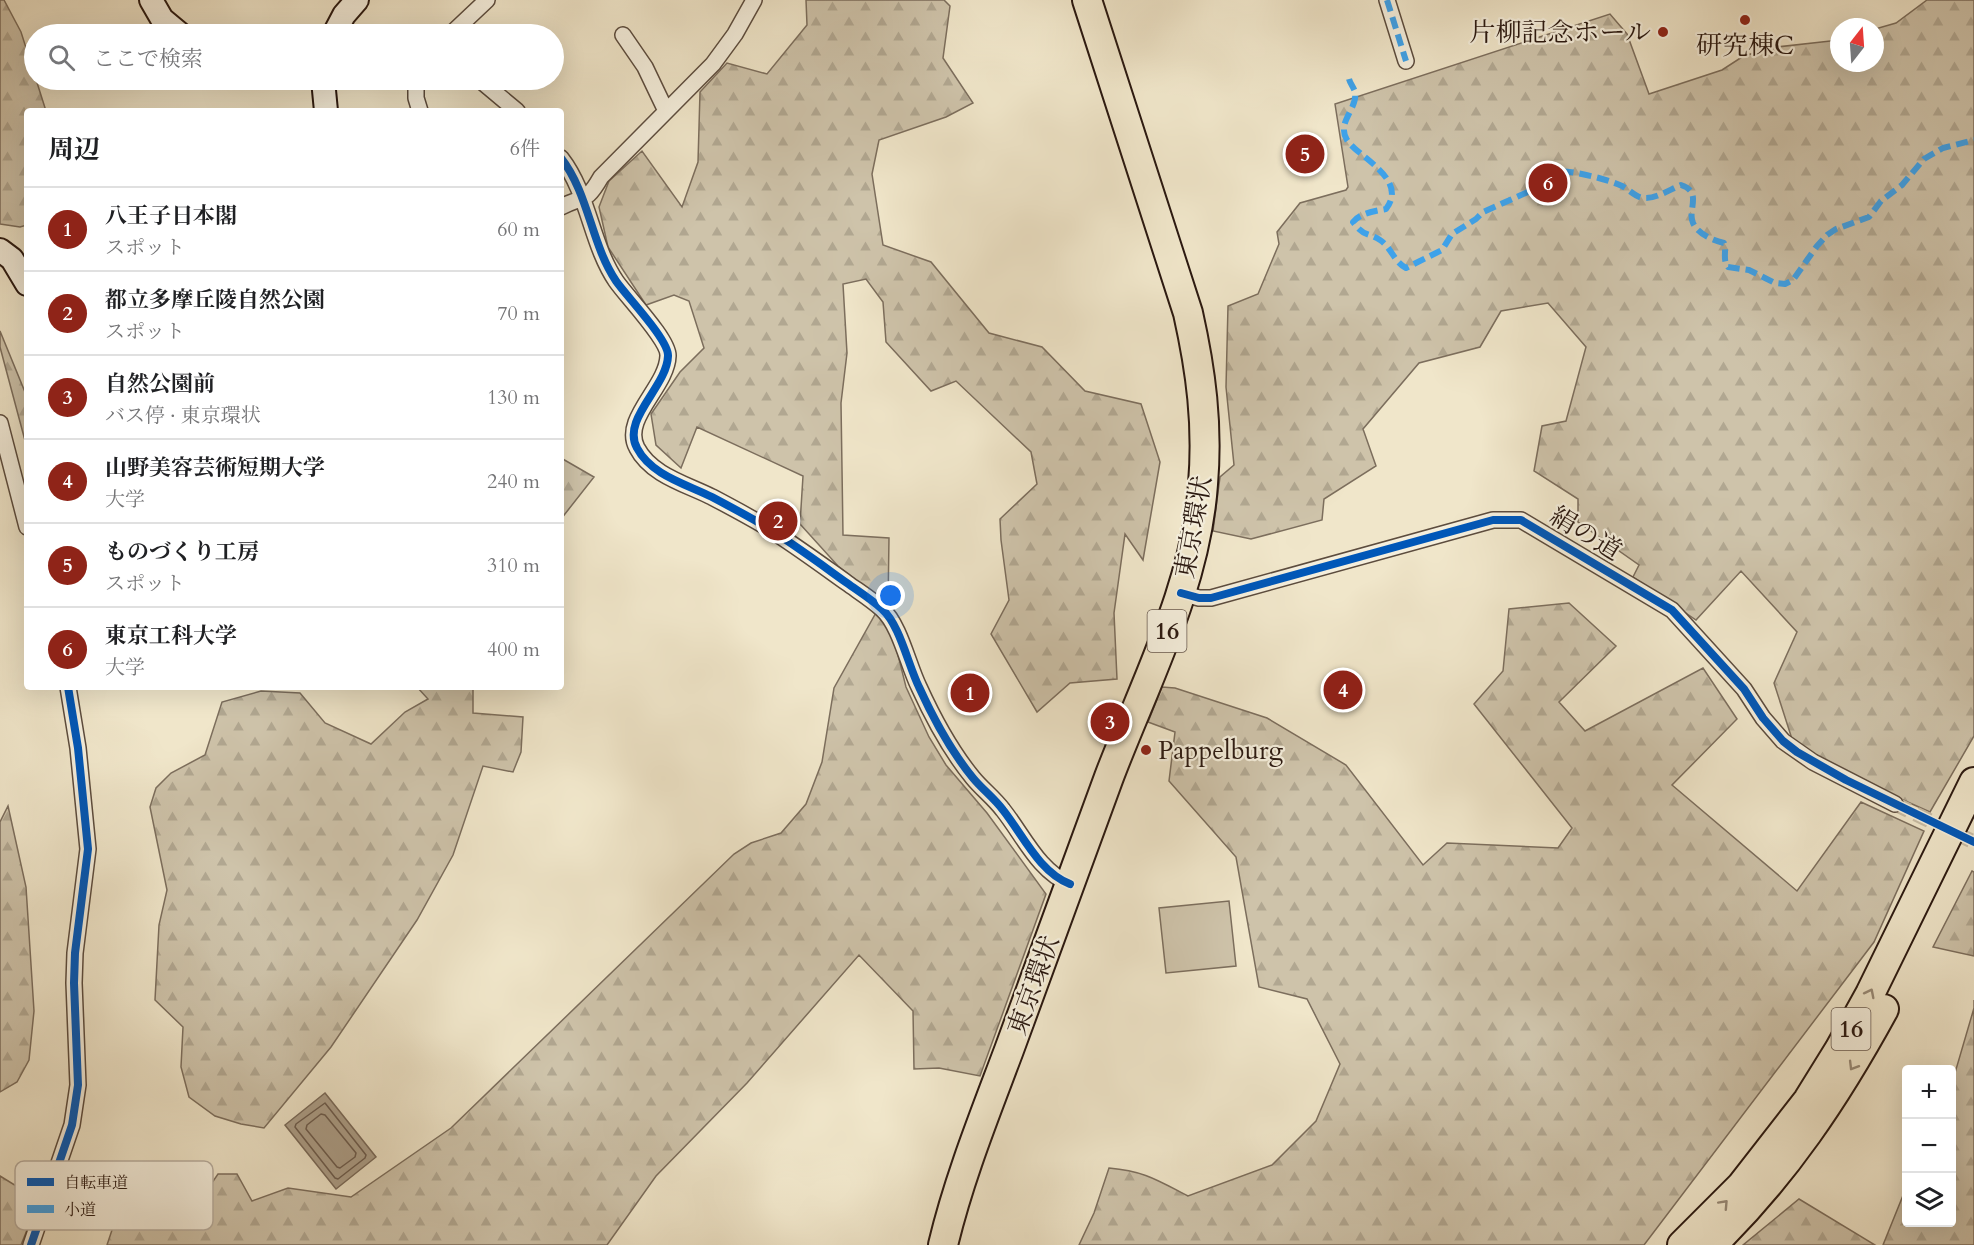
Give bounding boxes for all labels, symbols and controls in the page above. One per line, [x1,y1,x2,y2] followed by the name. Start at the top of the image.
[1738,13,1752,27] marker: 研究棟C
[1470,15,1651,50] place label: 片柳記念ホール
[1830,18,1884,72] north arrow
[24,24,564,90] search box
[1656,25,1670,39] marker: 片柳記念ホール
[1696,28,1794,63] place label: 研究棟C
[45,41,78,74] icon: search
[93,44,203,74] text: ここで検索
[48,132,100,167] text: 周辺
[1286,132,1324,176] pin: 5
[510,135,540,162] text: 6件
[1528,160,1568,206] pin: 6
[105,201,237,231] text: 八王子日本閣
[62,216,73,243] text: 1
[497,216,540,243] text: 60 m
[105,234,185,261] text: スポット
[105,285,325,315] text: 都立多摩丘陵自然公園
[62,300,73,327] text: 2
[497,300,540,327] text: 70 m
[105,318,185,345] text: スポット
[105,369,215,399] text: 自然公園前
[62,384,73,411] text: 3
[487,384,540,411] text: 130 m
[105,402,261,429] text: バス停 · 東京環状
[105,453,325,483] text: 山野美容芸術短期大学
[62,468,73,495] text: 4
[487,468,540,495] text: 240 m
[1167,473,1220,581] street label: 東京環状
[105,486,145,513] text: 大学
[758,498,798,544] pin: 2
[1543,498,1628,569] street label: 絹の道
[105,537,259,567] text: ものづくり工房
[62,552,73,579] text: 5
[487,552,540,579] text: 310 m
[105,570,185,597] text: スポット
[876,581,905,610] your location
[1148,610,1186,652] road number: 16
[105,621,237,651] text: 東京工科大学
[62,636,73,663] text: 6
[487,636,540,663] text: 400 m
[105,654,145,681] text: 大学
[1324,668,1362,712] pin: 4
[950,670,990,716] pin: 1
[1090,700,1130,744] pin: 3
[1158,733,1283,768] place label: Pappelburg
[1139,743,1153,757] marker: Pappelburg
[999,930,1068,1040] street label: 東京環状
[1863,988,1875,999] one-way arrow
[1832,1008,1870,1050] road number: 16
[1848,1060,1860,1070] one-way arrow
[1902,1065,1956,1227] map controls
[1902,1065,1956,1119] button: +
[1902,1119,1956,1173] button: −
[15,1161,213,1230] legend
[64,1172,128,1194] text: 自転車道
[1902,1173,1956,1227] button: layers
[64,1199,96,1221] text: 小道
[1717,1200,1728,1211] one-way arrow

